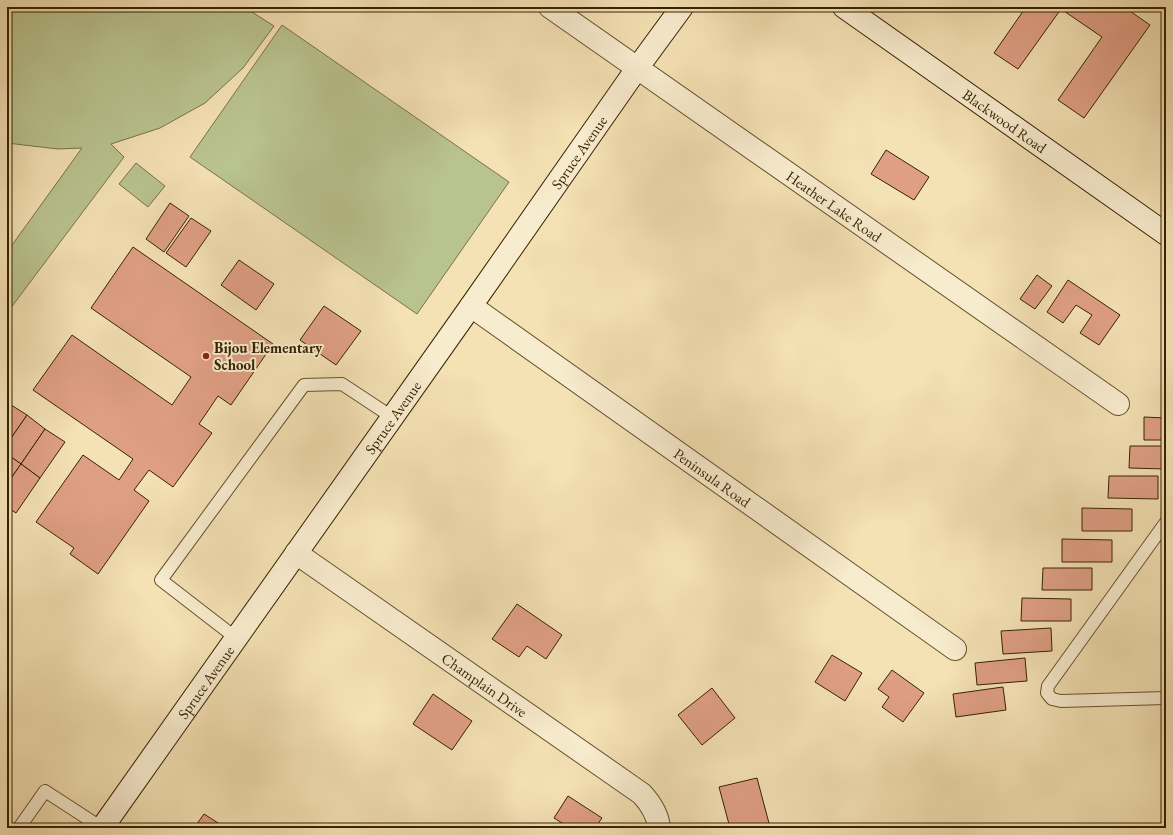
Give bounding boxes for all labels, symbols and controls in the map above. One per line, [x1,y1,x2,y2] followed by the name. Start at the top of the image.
[959,84,1051,157] street label: Blackwood Road
[546,112,611,193] street label: Spruce Avenue
[783,166,886,246] street label: Heather Lake Road
[214,338,323,374] place label: Bijou Elementary School
[201,351,211,361] marker: Bijou Elementary School
[360,377,425,458] street label: Spruce Avenue
[670,443,755,511] street label: Peninsula Road
[173,641,238,722] street label: Spruce Avenue
[438,648,531,721] street label: Champlain Drive

